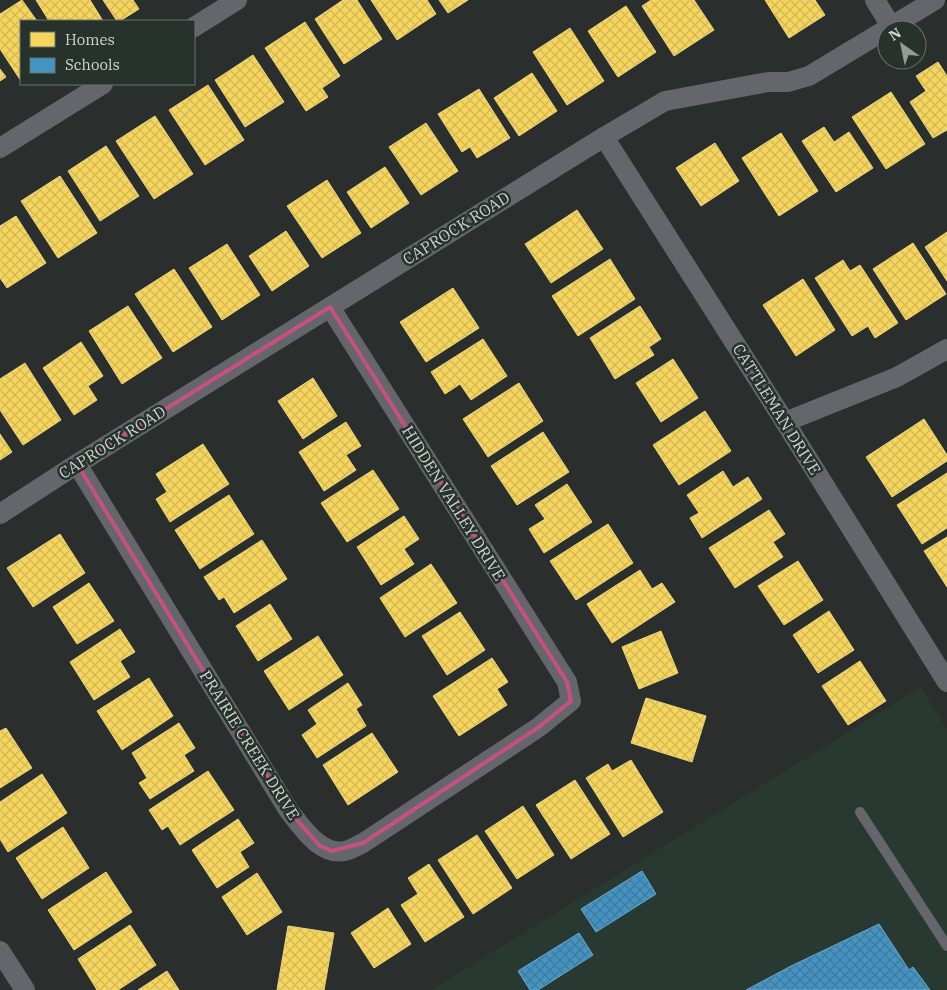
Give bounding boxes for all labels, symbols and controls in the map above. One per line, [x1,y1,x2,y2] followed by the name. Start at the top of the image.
[20,20,195,85] legend
[877,20,927,70] north arrow
[885,24,904,45] text: N
[65,30,115,49] text: Homes
[65,55,120,74] text: Schools
[399,187,513,269] street label: CAPROCK ROAD
[729,340,825,478] street label: CATTLEMAN DRIVE
[55,401,169,483] street label: CAPROCK ROAD
[398,422,510,584] street label: HIDDEN VALLEY DRIVE
[196,666,304,824] street label: PRAIRIE CREEK DRIVE

